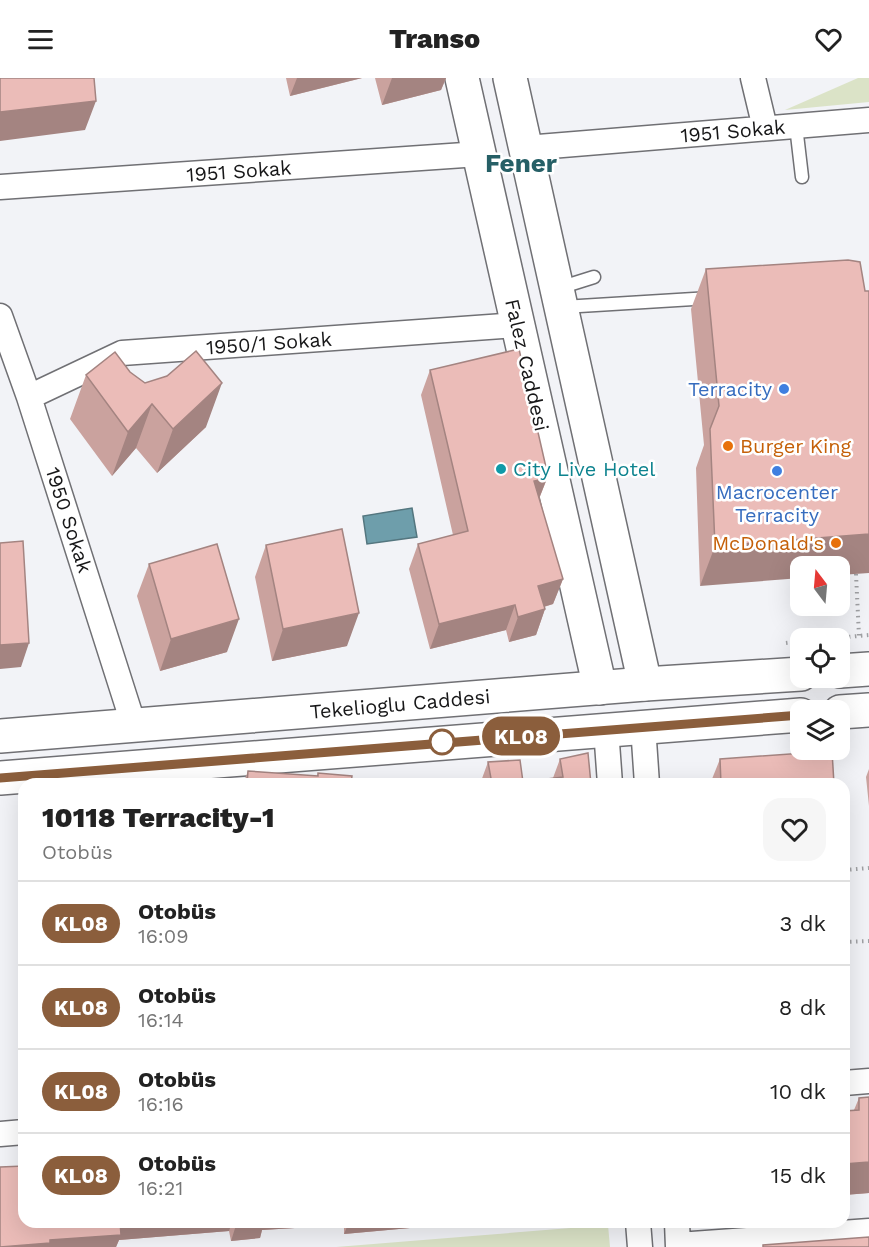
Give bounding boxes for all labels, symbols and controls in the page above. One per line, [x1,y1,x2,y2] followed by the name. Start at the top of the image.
[24,23,57,56] icon: menu
[389,23,480,55] text: Transo
[812,23,845,56] icon: heart
[680,114,786,148] street label: 1951 Sokak
[485,148,558,178] district label: Fener
[186,155,292,187] street label: 1951 Sokak
[500,296,554,434] street label: Falez Caddesi
[205,327,333,359] street label: 1950/1 Sokak
[688,377,773,401] place label: Terracity
[777,382,791,396] marker: Terracity
[740,434,852,458] place label: Burger King
[721,439,735,453] marker: Burger King
[513,457,655,481] place label: City Live Hotel
[494,462,508,476] marker: City Live Hotel
[41,464,97,576] street label: 1950 Sokak
[770,464,784,478] marker: Macrocenter Terracity
[716,480,838,527] place label: Macrocenter Terracity
[712,531,824,555] place label: McDonald's
[829,536,843,550] marker: McDonald's
[790,556,850,616] north arrow
[790,556,850,760] map controls
[790,628,850,688] button: locate
[309,684,491,724] street label: Tekelioglu Caddesi
[790,700,850,760] button: layers
[479,716,563,756] line badge: KL08
[494,724,548,749] text: KL08
[429,729,455,755] unlabelled marker
[763,798,826,861] button: heart
[42,801,274,834] text: 10118 Terracity-1
[42,840,113,864] text: Otobüs
[138,899,216,924] text: Otobüs
[54,911,108,936] text: KL08
[779,911,826,936] text: 3 dk
[138,924,189,948] text: 16:09
[138,983,216,1008] text: Otobüs
[54,995,108,1020] text: KL08
[779,995,826,1020] text: 8 dk
[138,1008,184,1032] text: 16:14
[138,1067,216,1092] text: Otobüs
[54,1079,108,1104] text: KL08
[770,1079,826,1104] text: 10 dk
[138,1092,184,1116] text: 16:16
[138,1151,216,1176] text: Otobüs
[54,1163,108,1188] text: KL08
[771,1163,826,1188] text: 15 dk
[138,1176,183,1200] text: 16:21

